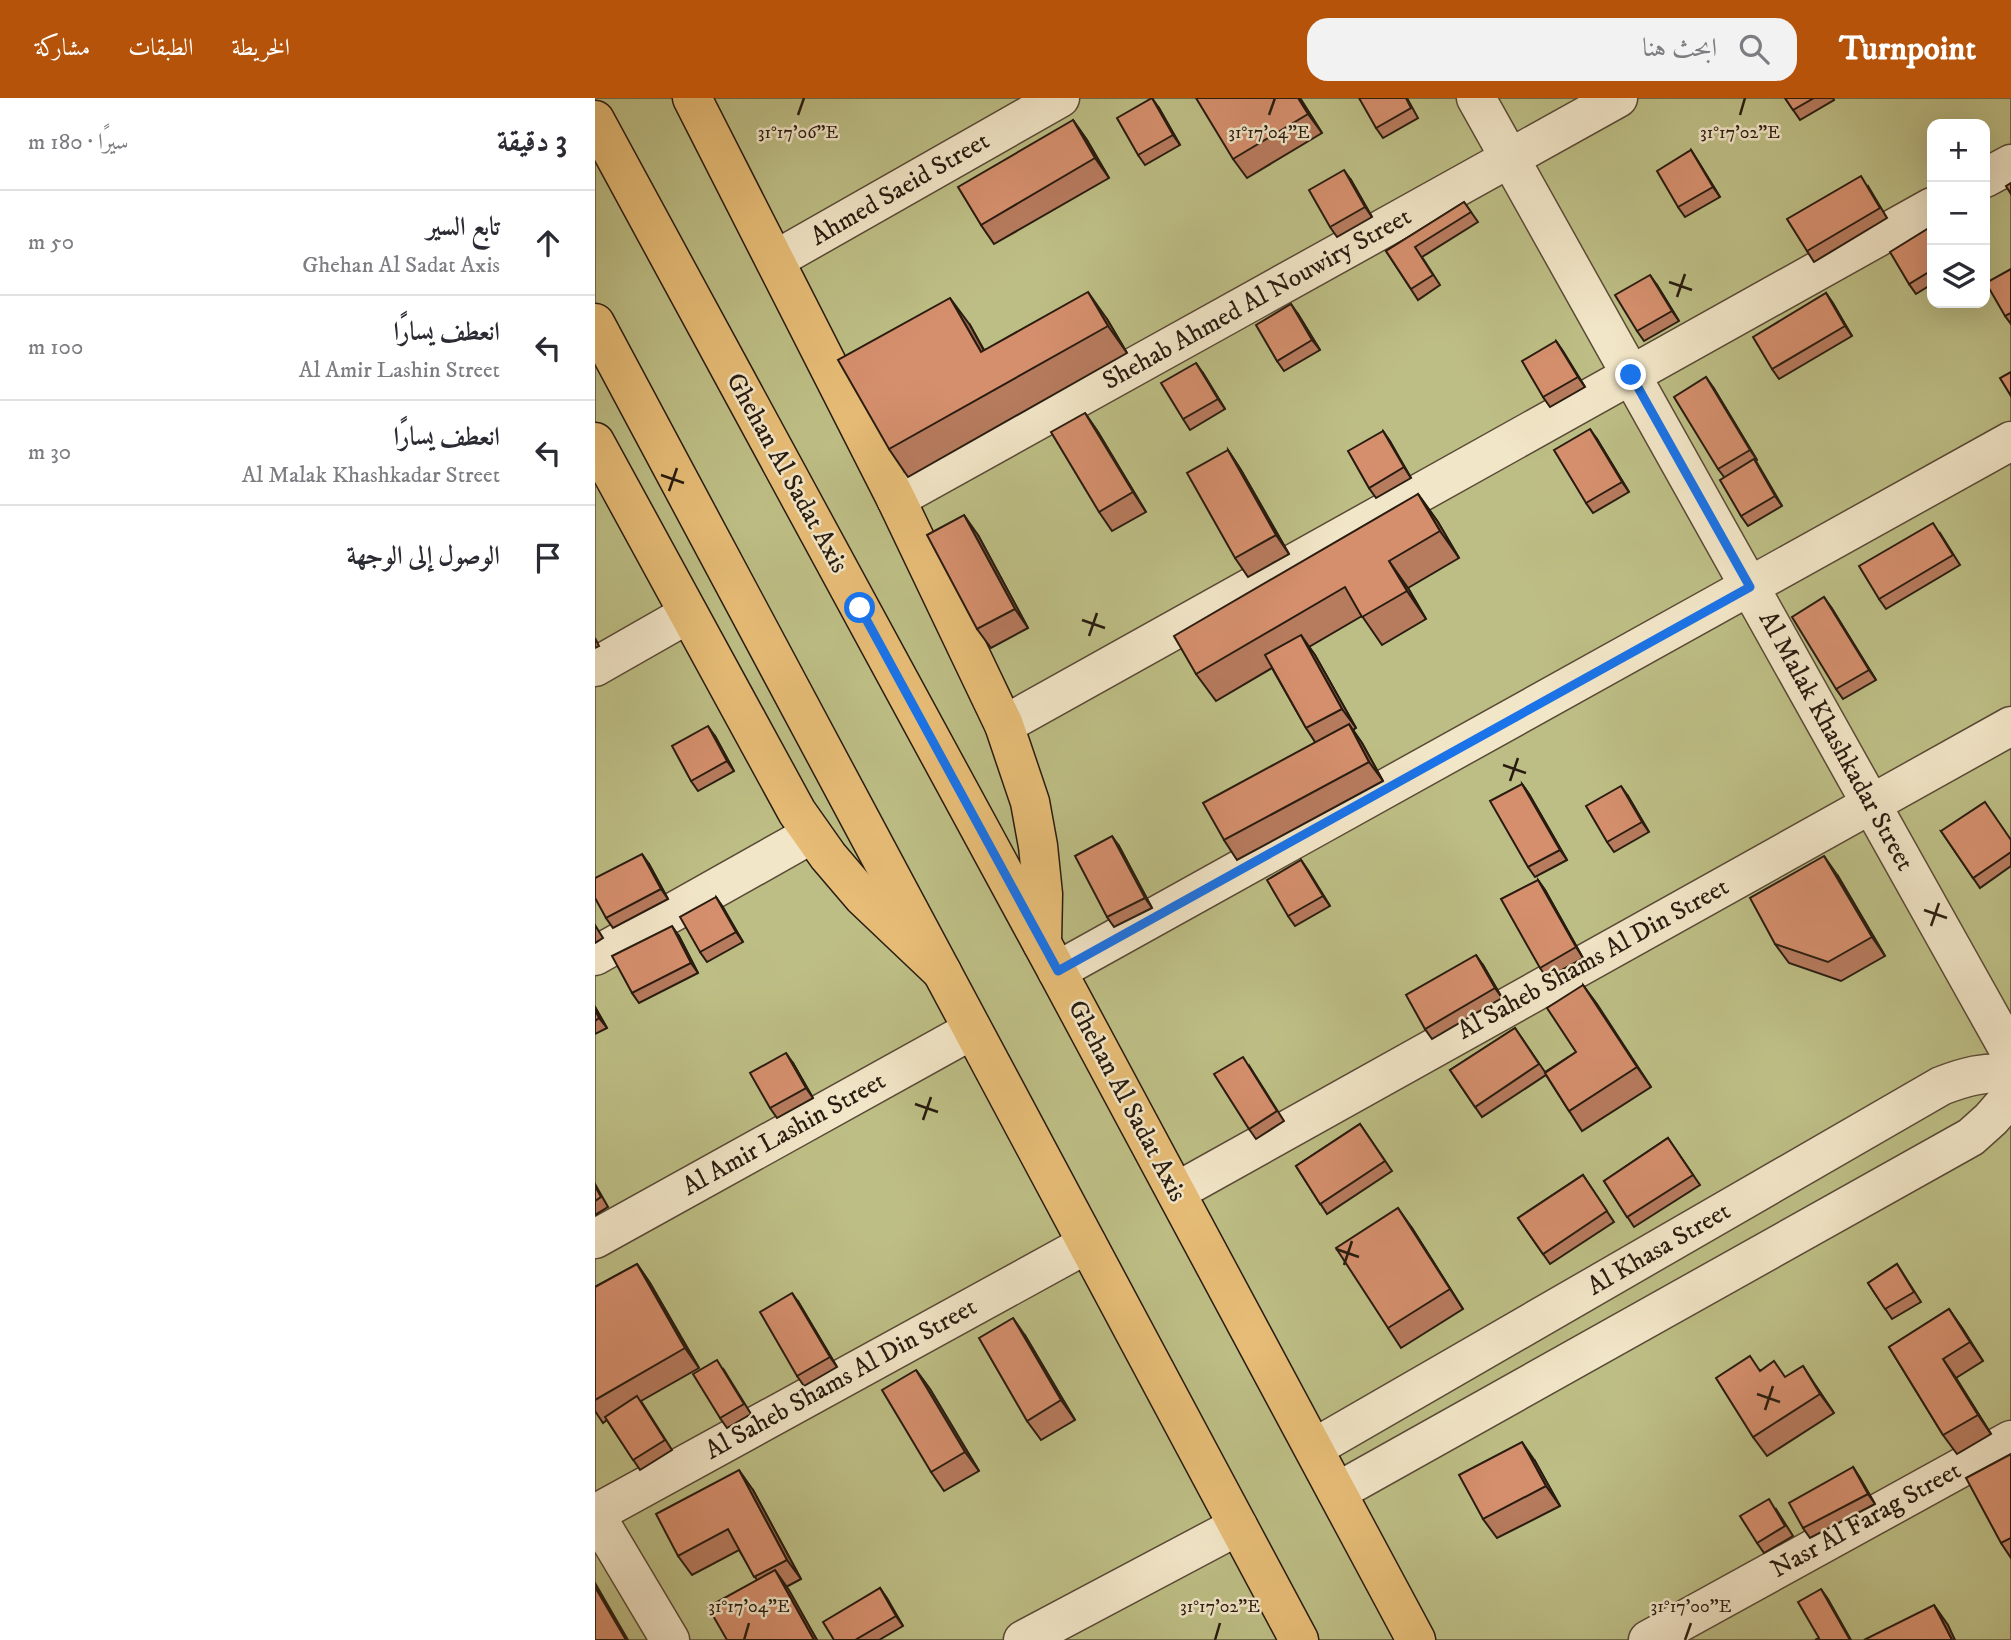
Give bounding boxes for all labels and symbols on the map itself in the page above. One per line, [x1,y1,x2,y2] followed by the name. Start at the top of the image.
[758,122,839,144] text: 31°17'06"E
[1228,122,1310,144] text: 31°17'04"E
[1700,122,1780,144] text: 31°17'02"E
[805,124,995,254] street label: Ahmed Saeid Street
[1097,200,1417,398] street label: Shehab Ahmed Al Nouwiry Street
[1615,359,1646,390] route end
[718,367,856,579] street label: Ghehan Al Sadat Axis
[844,592,875,623] route start
[1751,605,1921,877] street label: Al Malak Khashkadar Street
[1451,871,1735,1047] street label: Al Saheb Shams Al Din Street
[1060,995,1194,1207] street label: Ghehan Al Sadat Axis
[677,1064,891,1204] street label: Al Amir Lashin Street
[1582,1195,1736,1303] street label: Al Khasa Street
[699,1291,983,1467] street label: Al Saheb Shams Al Din Street
[1765,1454,1967,1586] street label: Nasr Al Farag Street
[708,1596,790,1618] text: 31°17'04"E
[1180,1596,1260,1618] text: 31°17'02"E
[1651,1596,1732,1618] text: 31°17'00"E

